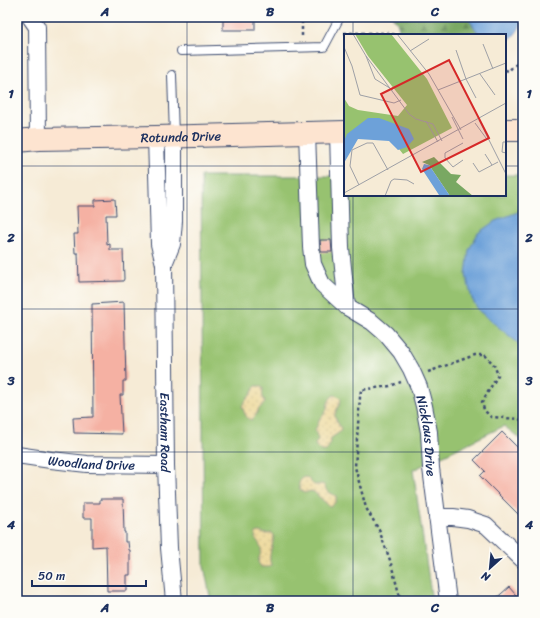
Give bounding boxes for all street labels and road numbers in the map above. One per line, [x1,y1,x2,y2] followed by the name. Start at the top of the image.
[140,124,222,149] street label: Rotunda Drive
[153,392,177,474] street label: Eastham Road
[410,392,443,478] street label: Nicklaus Drive
[47,449,135,477] street label: Woodland Drive

